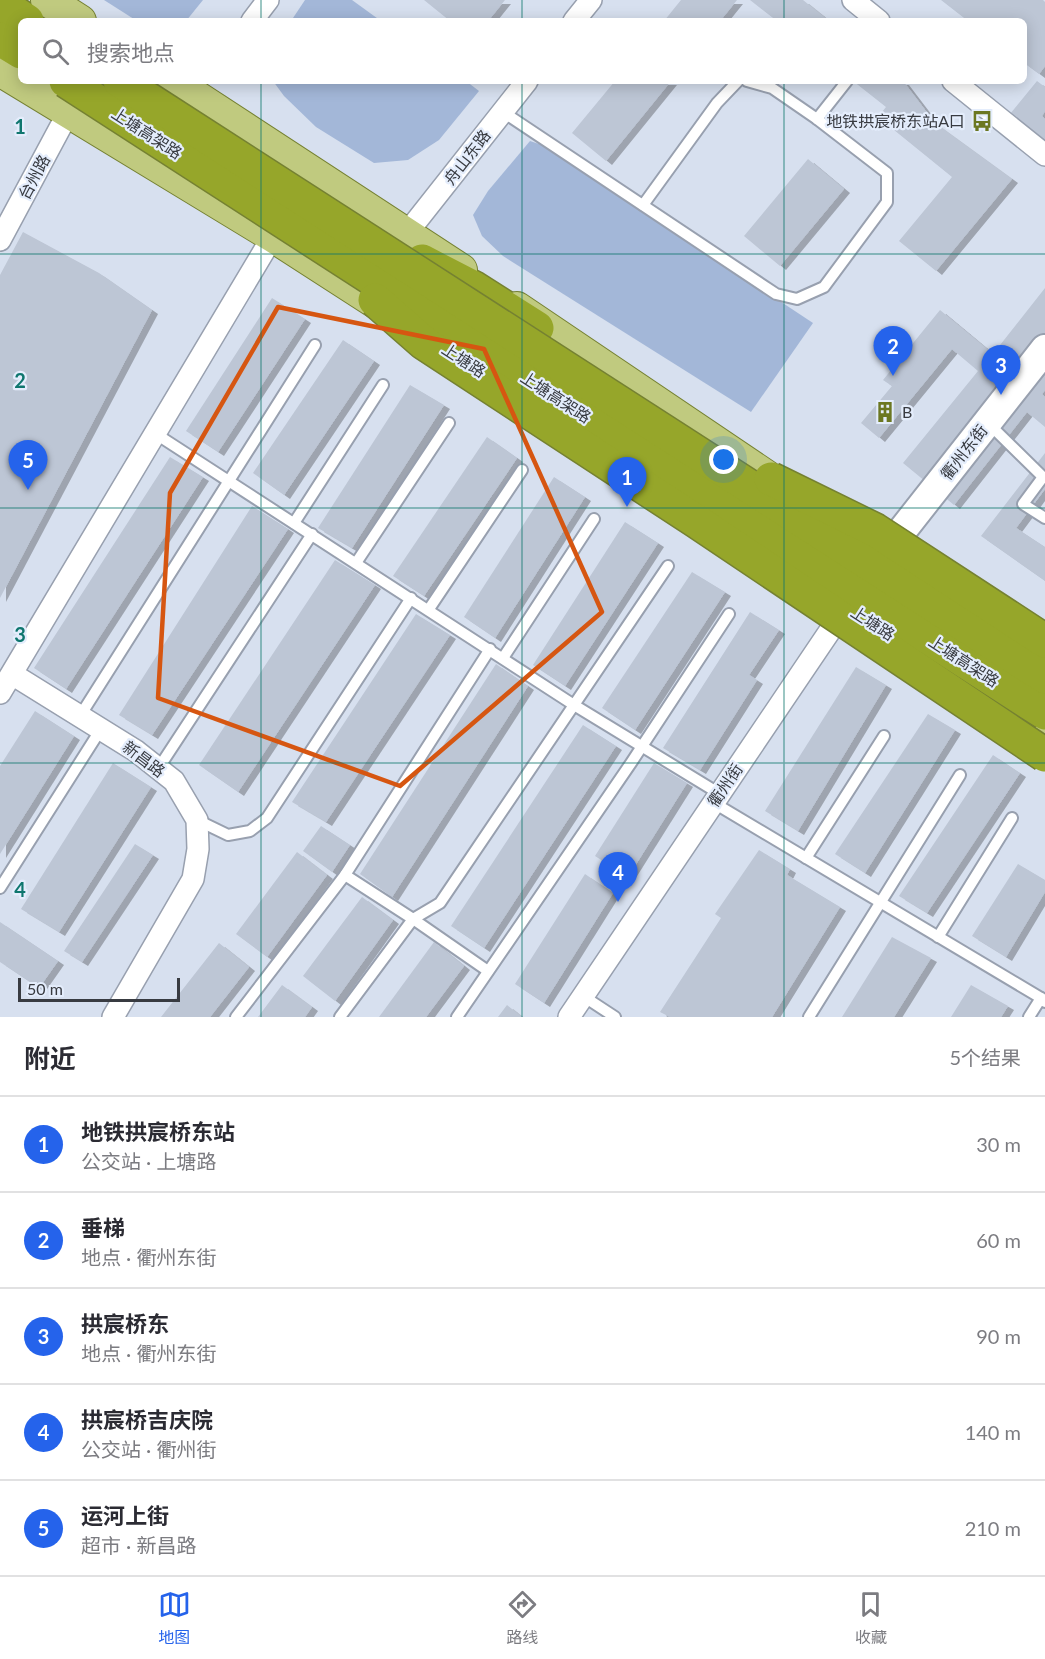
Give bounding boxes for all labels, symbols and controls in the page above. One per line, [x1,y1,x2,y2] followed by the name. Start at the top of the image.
[18,18,1027,84] search box
[39,35,72,68] icon: search
[87,39,175,66] text: 搜索地点
[109,103,186,162] street label: 上塘高架路
[970,109,994,133] bus stop icon: 地铁拱宸桥东站A口
[826,111,965,130] place label: 地铁拱宸桥东站A口
[14,114,26,138] text: 1
[439,126,494,188] street label: 舟山东路
[14,151,53,202] street label: 台州路
[874,326,912,376] pin: 2
[439,339,490,381] street label: 上塘路
[982,346,1020,395] pin: 3
[518,367,595,426] street label: 上塘高架路
[14,368,26,392] text: 2
[873,400,897,424] building icon: B
[902,402,912,421] place label: B
[936,421,991,483] street label: 衢州东街
[9,440,48,490] pin: 5
[709,445,738,474] your location
[608,458,646,507] pin: 1
[848,602,899,644] street label: 上塘路
[14,622,26,646] text: 3
[926,631,1003,690] street label: 上塘高架路
[119,737,169,781] street label: 新昌路
[703,760,746,810] street label: 衢州街
[598,852,638,902] pin: 4
[14,877,26,901] text: 4
[18,975,180,1002] scale bar
[27,979,63,998] text: 50 m
[24,1042,76,1074] text: 附近
[949,1045,1021,1069] text: 5个结果
[81,1118,235,1145] text: 地铁拱宸桥东站
[38,1132,49,1156] text: 1
[976,1132,1021,1156] text: 30 m
[81,1149,216,1173] text: 公交站 · 上塘路
[81,1214,125,1241] text: 垂梯
[38,1228,49,1252] text: 2
[976,1228,1021,1252] text: 60 m
[81,1245,216,1269] text: 地点 · 衢州东街
[81,1310,169,1337] text: 拱宸桥东
[38,1324,49,1348] text: 3
[976,1324,1021,1348] text: 90 m
[81,1341,216,1365] text: 地点 · 衢州东街
[81,1406,213,1433] text: 拱宸桥吉庆院
[38,1420,49,1444] text: 4
[965,1420,1021,1444] text: 140 m
[81,1437,216,1461] text: 公交站 · 衢州街
[81,1502,169,1529] text: 运河上街
[38,1516,49,1540] text: 5
[965,1516,1021,1540] text: 210 m
[81,1533,196,1557] text: 超市 · 新昌路
[158,1588,191,1648] tab: 地图
[506,1588,539,1648] tab: 路线
[854,1588,887,1648] tab: 收藏

